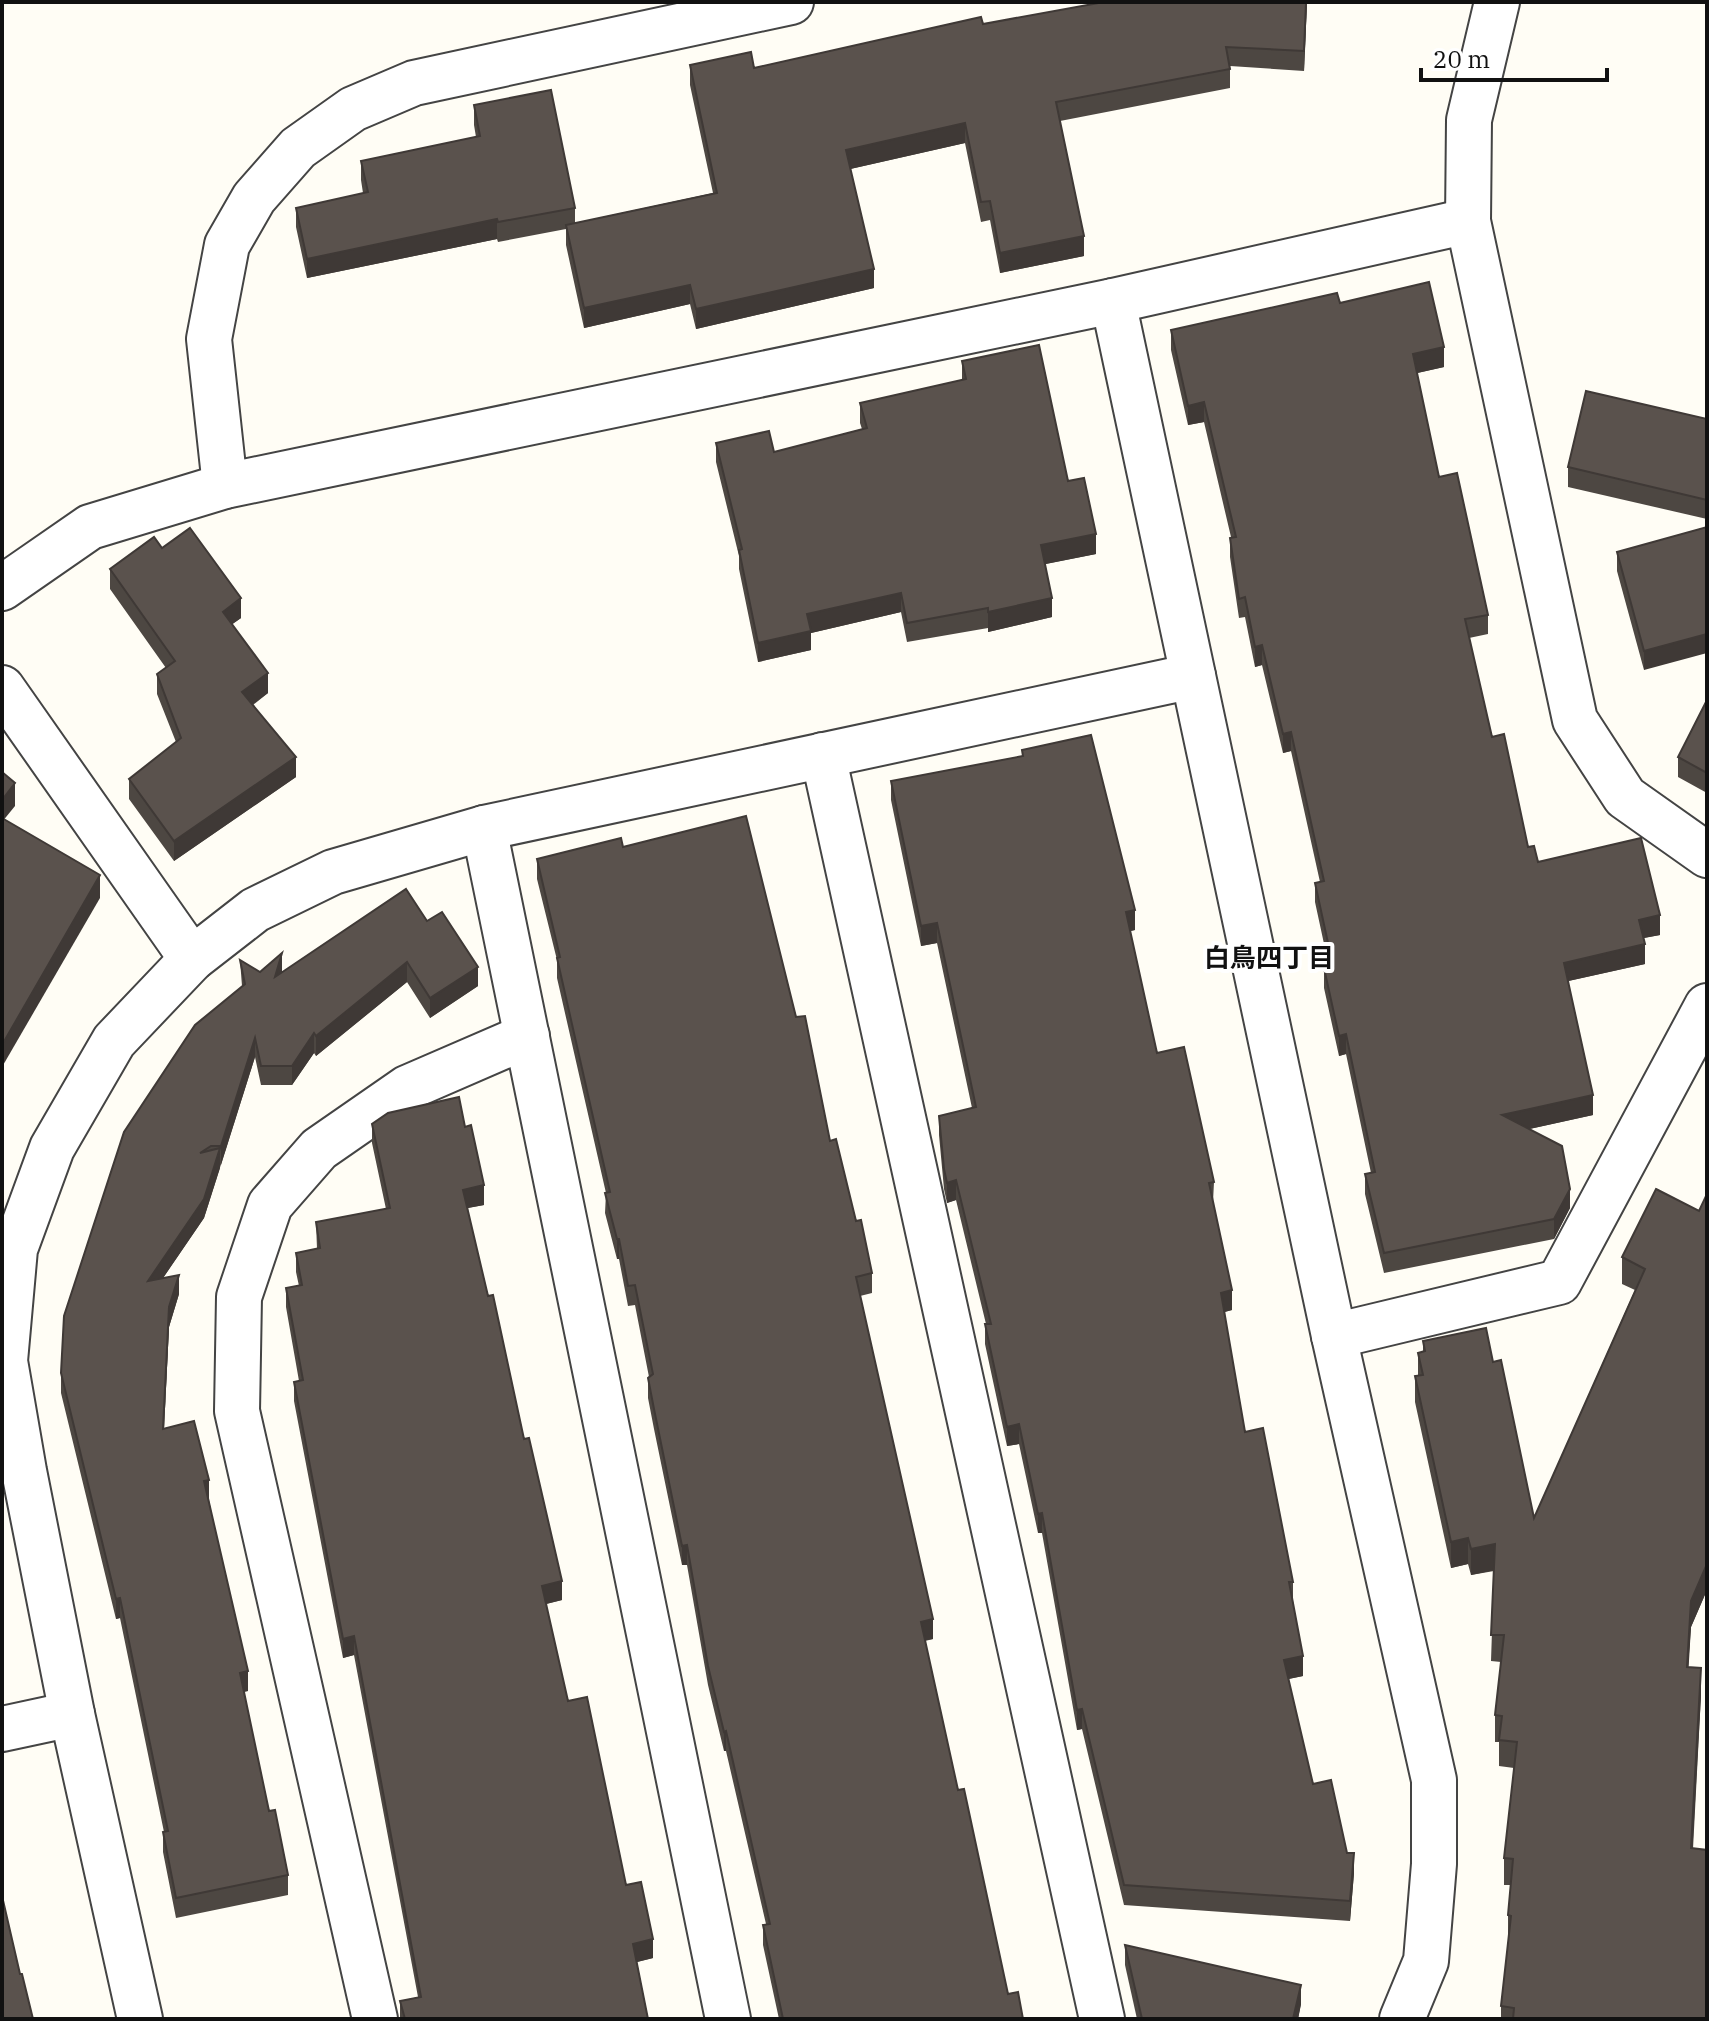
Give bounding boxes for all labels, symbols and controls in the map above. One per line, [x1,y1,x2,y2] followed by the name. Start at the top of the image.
[1421,32,1607,82] scale bar
[1433,43,1490,75] text: 20 m
[1204,940,1334,974] district label: 白鳥四丁目

